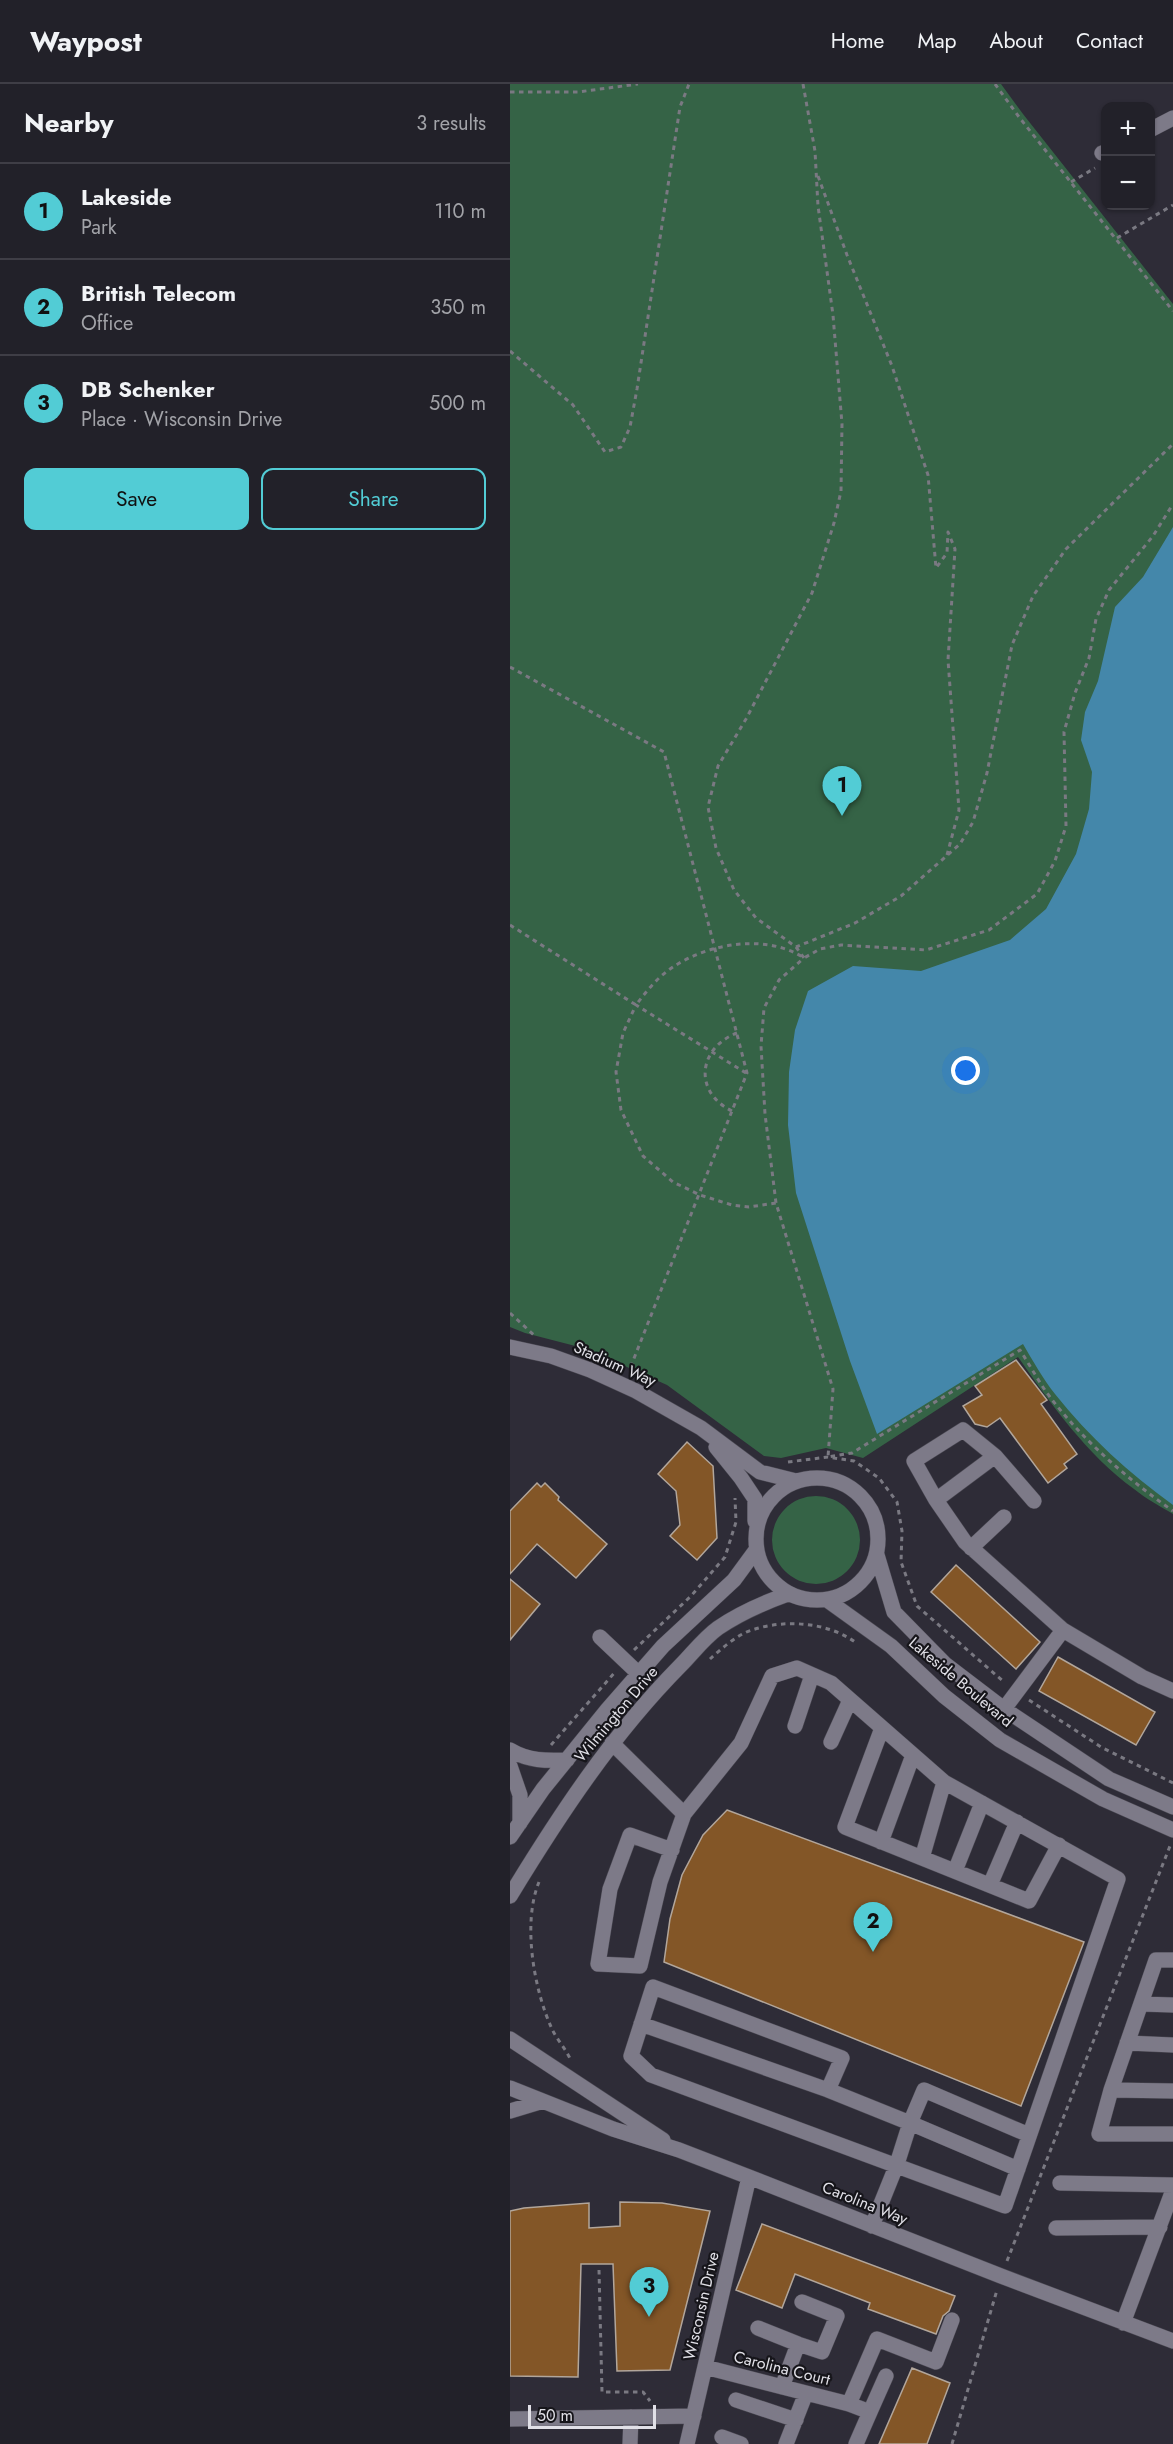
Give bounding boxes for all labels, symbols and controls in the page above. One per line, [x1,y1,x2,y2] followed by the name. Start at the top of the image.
[30,21,142,62] text: Waypost
[831,26,884,56] text: Home
[917,26,957,56] text: Map
[990,26,1043,56] text: About
[1076,26,1143,56] text: Contact
[1101,102,1155,210] map controls
[1101,102,1155,156] button: +
[24,104,113,142] text: Nearby
[416,109,486,138] text: 3 results
[1101,156,1155,210] button: −
[81,181,172,213] text: Lakeside
[38,197,49,226] text: 1
[434,197,486,226] text: 110 m
[81,213,117,242] text: Park
[81,277,236,309] text: British Telecom
[37,293,50,322] text: 2
[430,293,486,322] text: 350 m
[81,309,133,338] text: Office
[81,373,215,405] text: DB Schenker
[37,389,50,418] text: 3
[429,389,486,418] text: 500 m
[81,405,282,434] text: Place · Wisconsin Drive
[24,468,249,530] button: Save
[261,468,486,530] button: Share
[822,766,862,816] pin: 1
[951,1056,980,1085] your location
[570,1336,661,1393] street label: Stadium Way
[904,1631,1018,1733] street label: Lakeside Boulevard
[569,1661,663,1767] street label: Wilmington Drive
[854,1902,892,1952] pin: 2
[819,2175,912,2231] street label: Carolina Way
[677,2250,725,2362] street label: Wisconsin Drive
[630,2268,668,2317] pin: 3
[731,2345,833,2391] street label: Carolina Court
[528,2402,656,2430] scale bar
[537,2404,573,2427] text: 50 m

